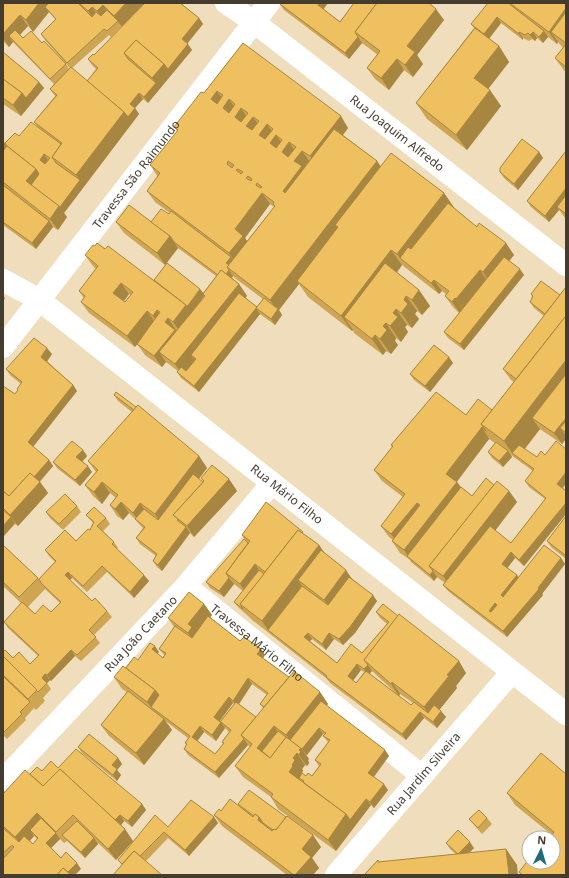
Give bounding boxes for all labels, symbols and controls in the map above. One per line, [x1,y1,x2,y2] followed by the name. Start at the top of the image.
[346,91,448,175] street label: Rua Joaquim Alfredo
[88,116,184,232] street label: Travessa São Raimundo
[247,460,327,528] street label: Rua Mário Filho
[100,591,181,675] street label: Rua João Caetano
[207,600,307,685] street label: Travessa Mário Filho
[383,728,464,819] street label: Rua Jardim Silveira
[521,830,561,870] north arrow
[537,832,547,847] text: N

